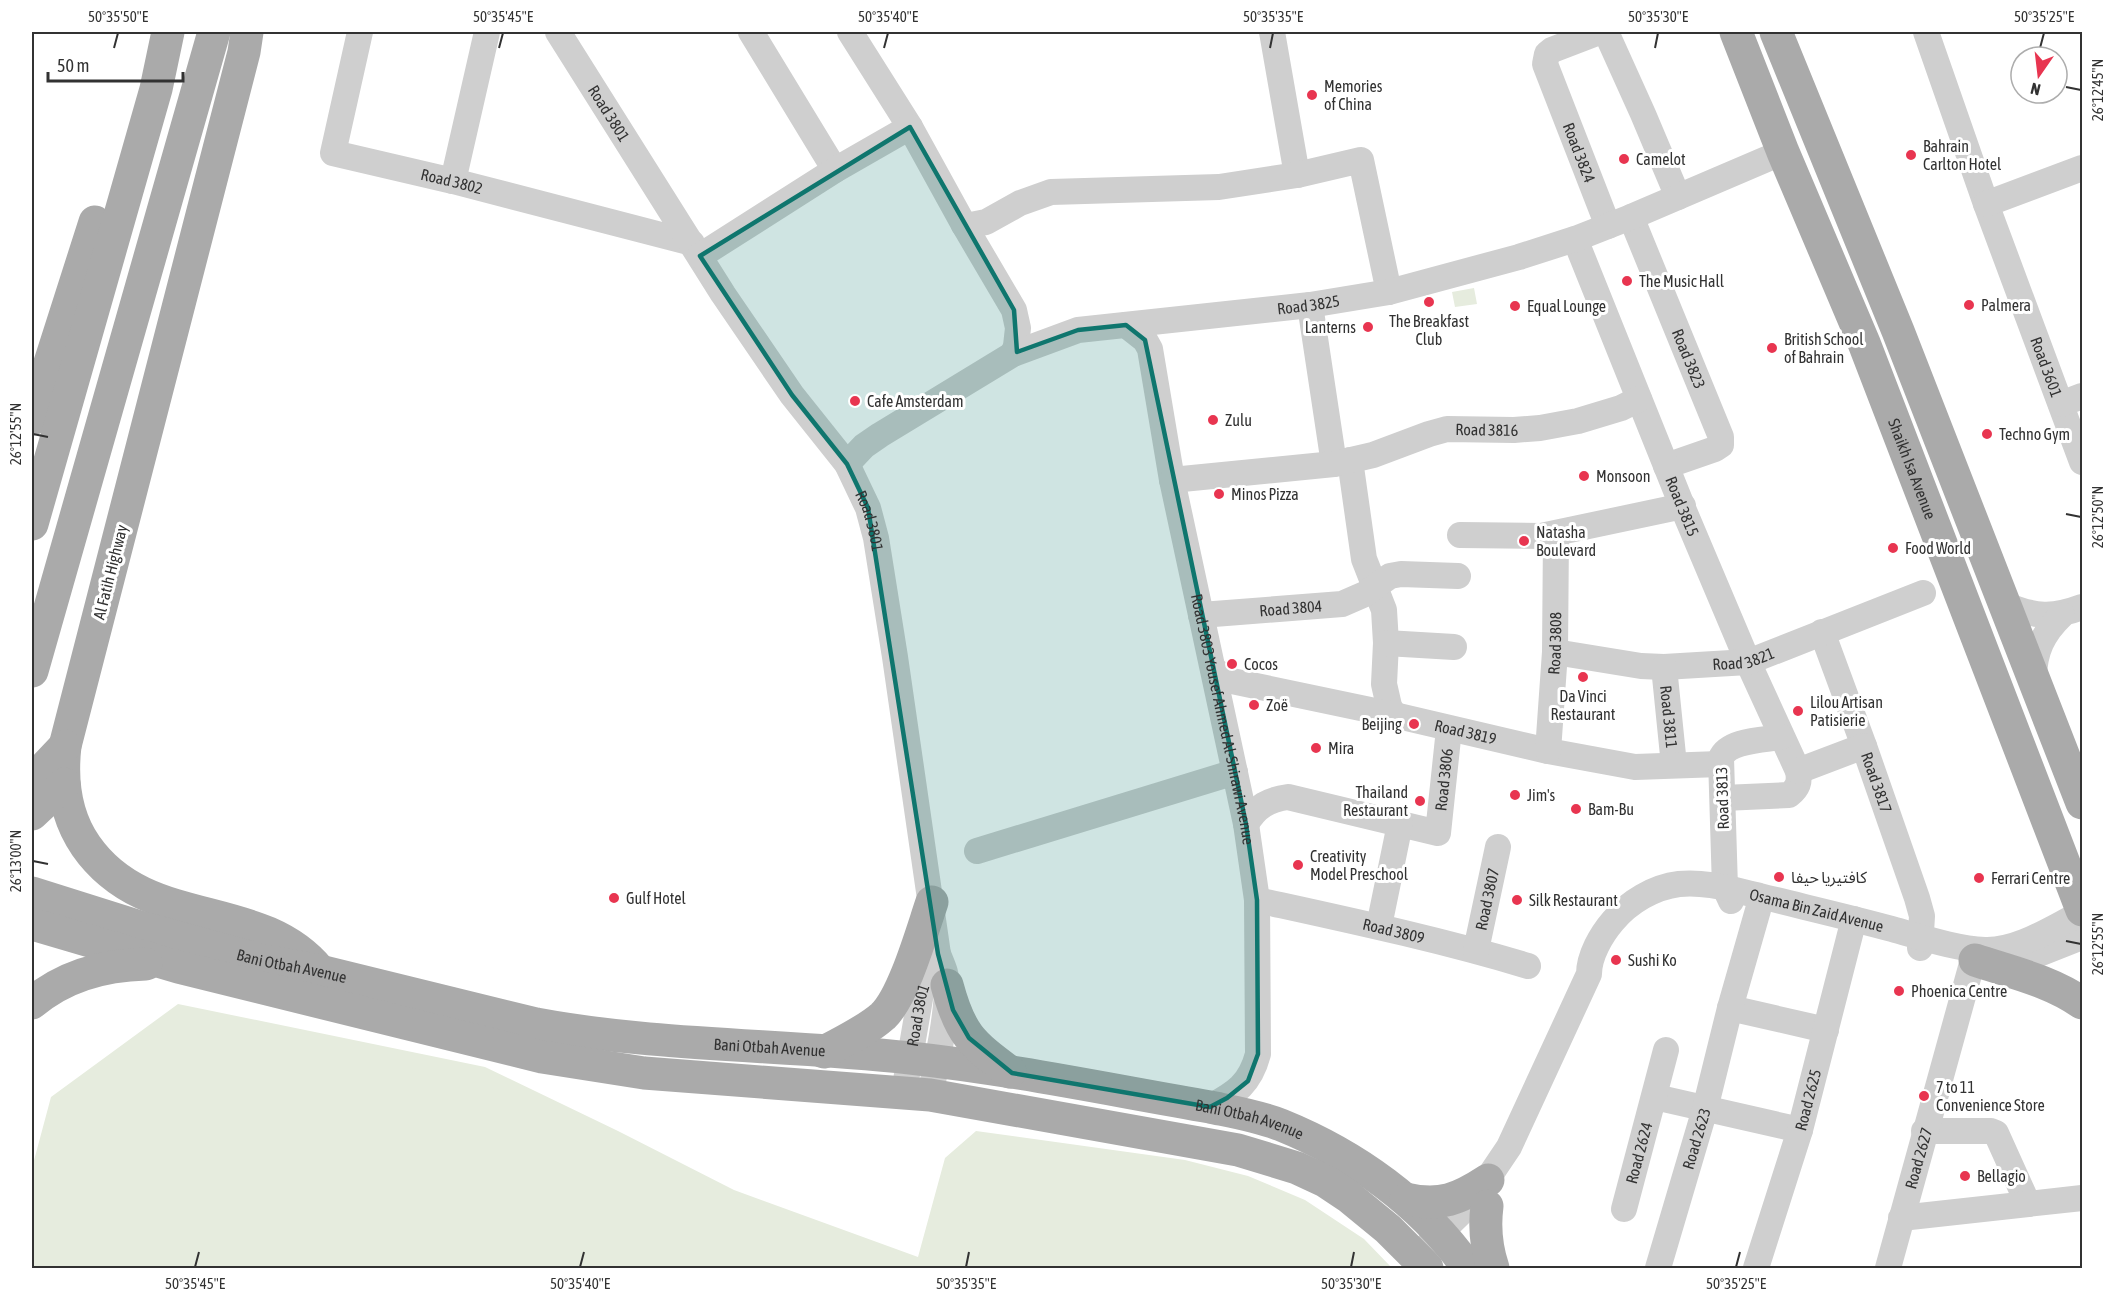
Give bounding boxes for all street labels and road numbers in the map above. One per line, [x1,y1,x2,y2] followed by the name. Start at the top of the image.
[585,82,634,145] street label: Road 3801
[1560,120,1599,185] street label: Road 3824
[419,165,485,197] street label: Road 3802
[1276,291,1341,317] street label: Road 3825
[1669,326,1709,391] street label: Road 3823
[2027,334,2066,400] street label: Road 3601
[1885,416,1940,522] street label: Shaikh Isa Avenue
[1455,420,1519,439] street label: Road 3816
[1662,474,1703,539] street label: Road 3815
[852,488,887,553] street label: Road 3801
[90,522,132,622] street label: Al Fatih Highway
[1188,592,1258,846] street label: Road 3803 Yousef Ahmed Al-Shirawi Avenue
[1259,597,1323,619] street label: Road 3804
[1544,612,1564,675] street label: Road 3808
[1712,644,1777,673] street label: Road 3821
[1657,685,1681,749] street label: Road 3811
[1433,716,1498,748] street label: Road 3819
[1431,747,1456,812] street label: Road 3806
[1858,750,1896,815] street label: Road 3817
[1712,766,1732,830] street label: Road 3813
[1471,867,1502,932] street label: Road 3807
[1748,885,1886,935] street label: Osama Bin Zaid Avenue
[1361,915,1426,947] street label: Road 3809
[235,945,349,986] street label: Bani Otbah Avenue
[903,982,932,1048] street label: Road 3801
[713,1035,826,1060] street label: Bani Otbah Avenue
[1791,1067,1824,1133] street label: Road 2625
[1194,1096,1307,1143] street label: Bani Otbah Avenue
[1679,1106,1714,1171] street label: Road 2623
[1622,1120,1656,1186] street label: Road 2624
[1901,1125,1935,1191] street label: Road 2627

